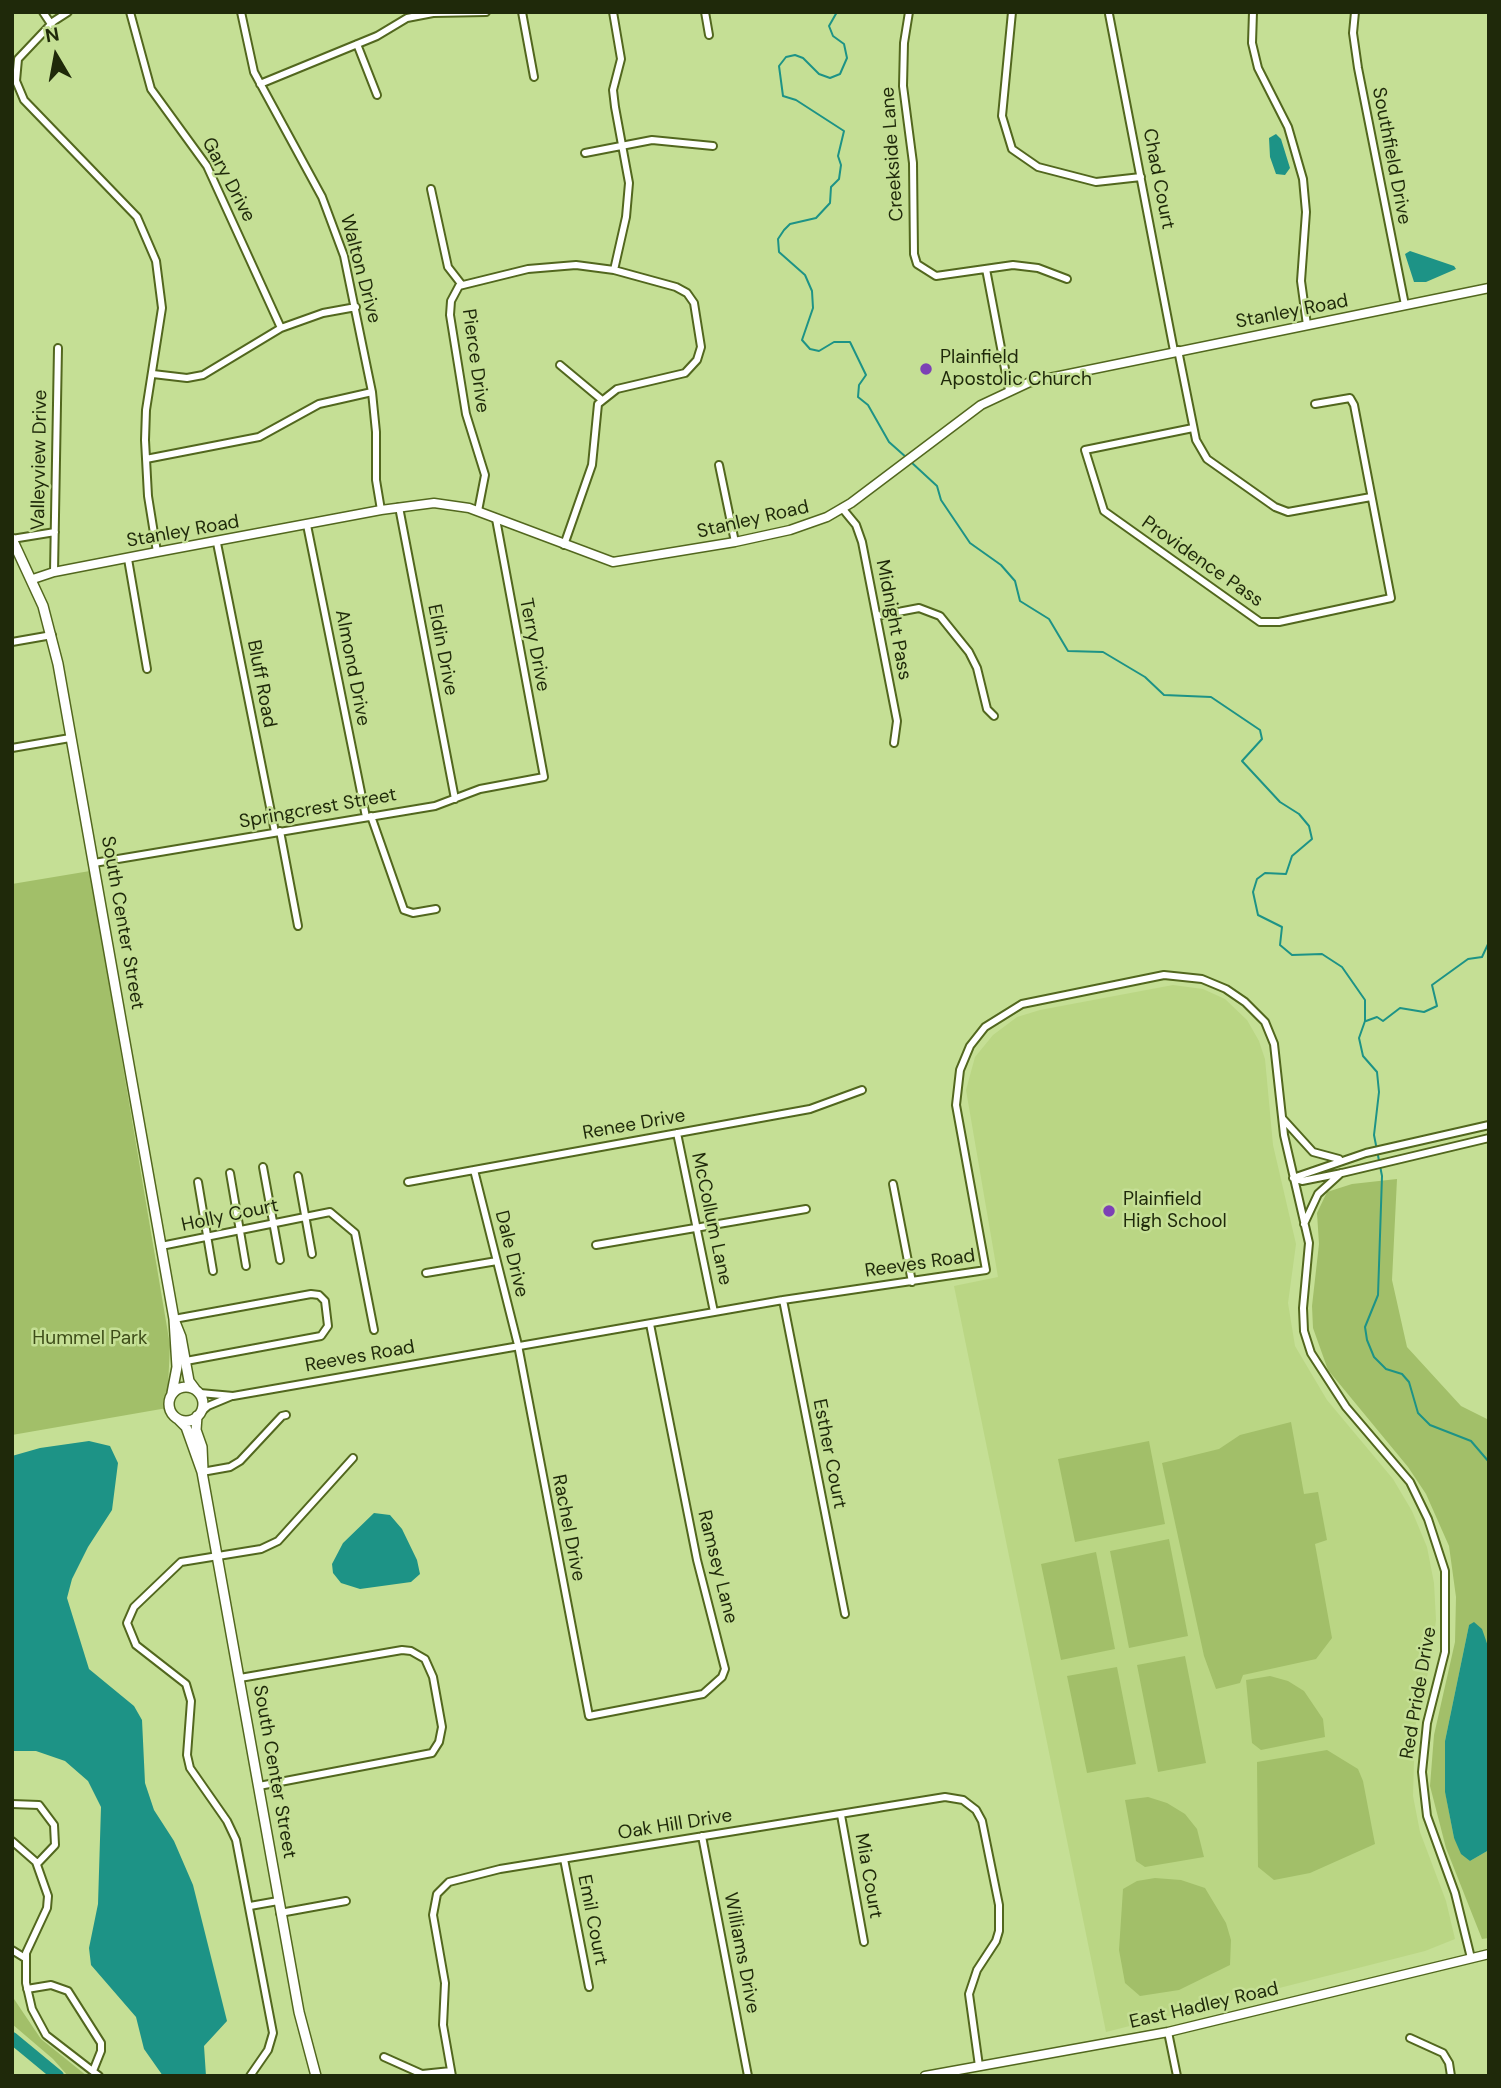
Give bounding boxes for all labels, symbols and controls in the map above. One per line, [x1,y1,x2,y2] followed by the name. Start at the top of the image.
[21,21,91,91] north arrow
[43,21,61,48] text: N
[1367,85,1415,227] street label: Southfield Drive
[877,86,909,222] street label: Creekside Lane
[1137,127,1179,231] street label: Chad Court
[196,134,260,226] street label: Gary Drive
[335,212,385,326] street label: Walton Drive
[1234,290,1350,334] street label: Stanley Road
[456,308,494,414] street label: Pierce Drive
[940,347,1092,391] place label: Plainfield Apostolic Church
[918,361,934,377] marker: Plainfield Apostolic Church
[27,389,53,531] street label: Valleyview Drive
[695,496,811,544] street label: Stanley Road
[125,511,241,553] street label: Stanley Road
[1137,512,1267,612] street label: Providence Pass
[870,558,916,682] street label: Midnight Pass
[514,596,554,694] street label: Terry Drive
[422,602,462,698] street label: Eldin Drive
[330,608,374,728] street label: Almond Drive
[241,638,281,730] street label: Bluff Road
[238,784,398,834] street label: Springcrest Street
[96,834,148,1012] street label: South Center Street
[581,1105,687,1145] street label: Renee Drive
[686,1151,736,1287] street label: McCollum Lane
[1123,1189,1227,1233] place label: Plainfield High School
[179,1195,281,1237] street label: Holly Court
[1101,1203,1117,1219] marker: Plainfield High School
[489,1208,533,1300] street label: Dale Drive
[863,1245,977,1283] street label: Reeves Road
[32,1328,148,1350] park label: Hummel Park
[303,1336,417,1378] street label: Reeves Road
[807,1397,851,1511] street label: Esther Court
[546,1473,590,1583] street label: Rachel Drive
[692,1508,742,1626] street label: Ramsey Lane
[1396,1625,1442,1761] street label: Red Pride Drive
[248,1683,300,1861] street label: South Center Street
[616,1805,734,1845] street label: Oak Hill Drive
[849,1832,887,1920] street label: Mia Court
[572,1873,612,1967] street label: Emil Court
[718,1891,764,2015] street label: Williams Drive
[1127,1978,1281,2034] street label: East Hadley Road

